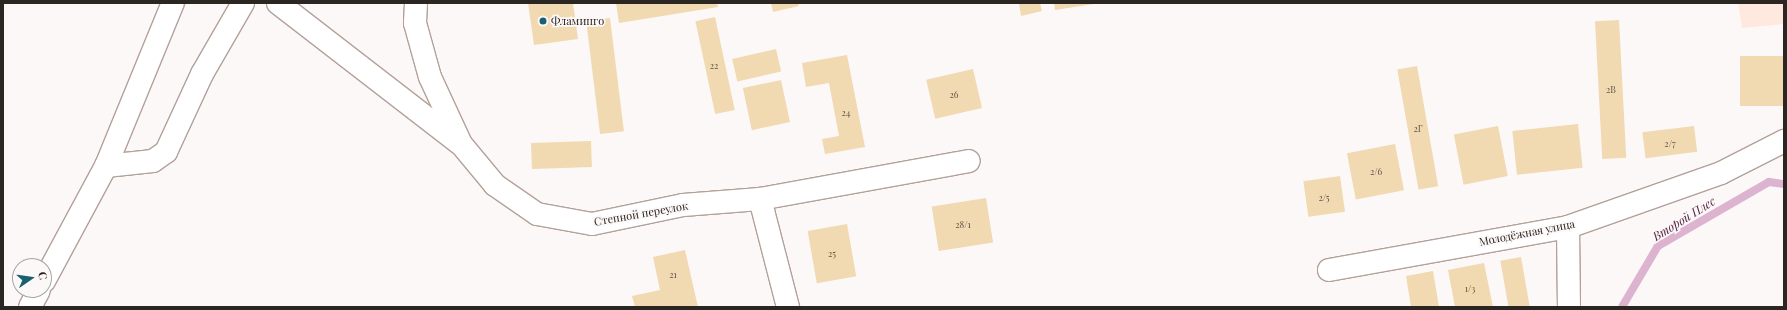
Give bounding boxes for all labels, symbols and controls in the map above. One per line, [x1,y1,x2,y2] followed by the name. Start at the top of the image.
[551,14,604,28] place label: Фламинго
[538,16,548,26] marker: Фламинго
[710,60,718,70] house number: 22
[1606,84,1616,94] house number: 2В
[950,89,958,99] house number: 26
[842,107,850,117] house number: 24
[1413,123,1423,133] house number: 2Г
[1664,138,1676,148] house number: 2/7
[1370,166,1382,176] house number: 2/6
[1318,192,1330,202] house number: 2/5
[1650,194,1718,244] water label: Второй Плес
[593,199,689,229] street label: Степной переулок
[1478,217,1576,249] street label: Молодёжная улица
[955,219,971,229] house number: 28/1
[828,248,836,258] house number: 25
[12,258,52,298] north arrow
[669,269,677,279] house number: 21
[35,270,51,281] text: С
[1465,283,1475,293] house number: 1/3

